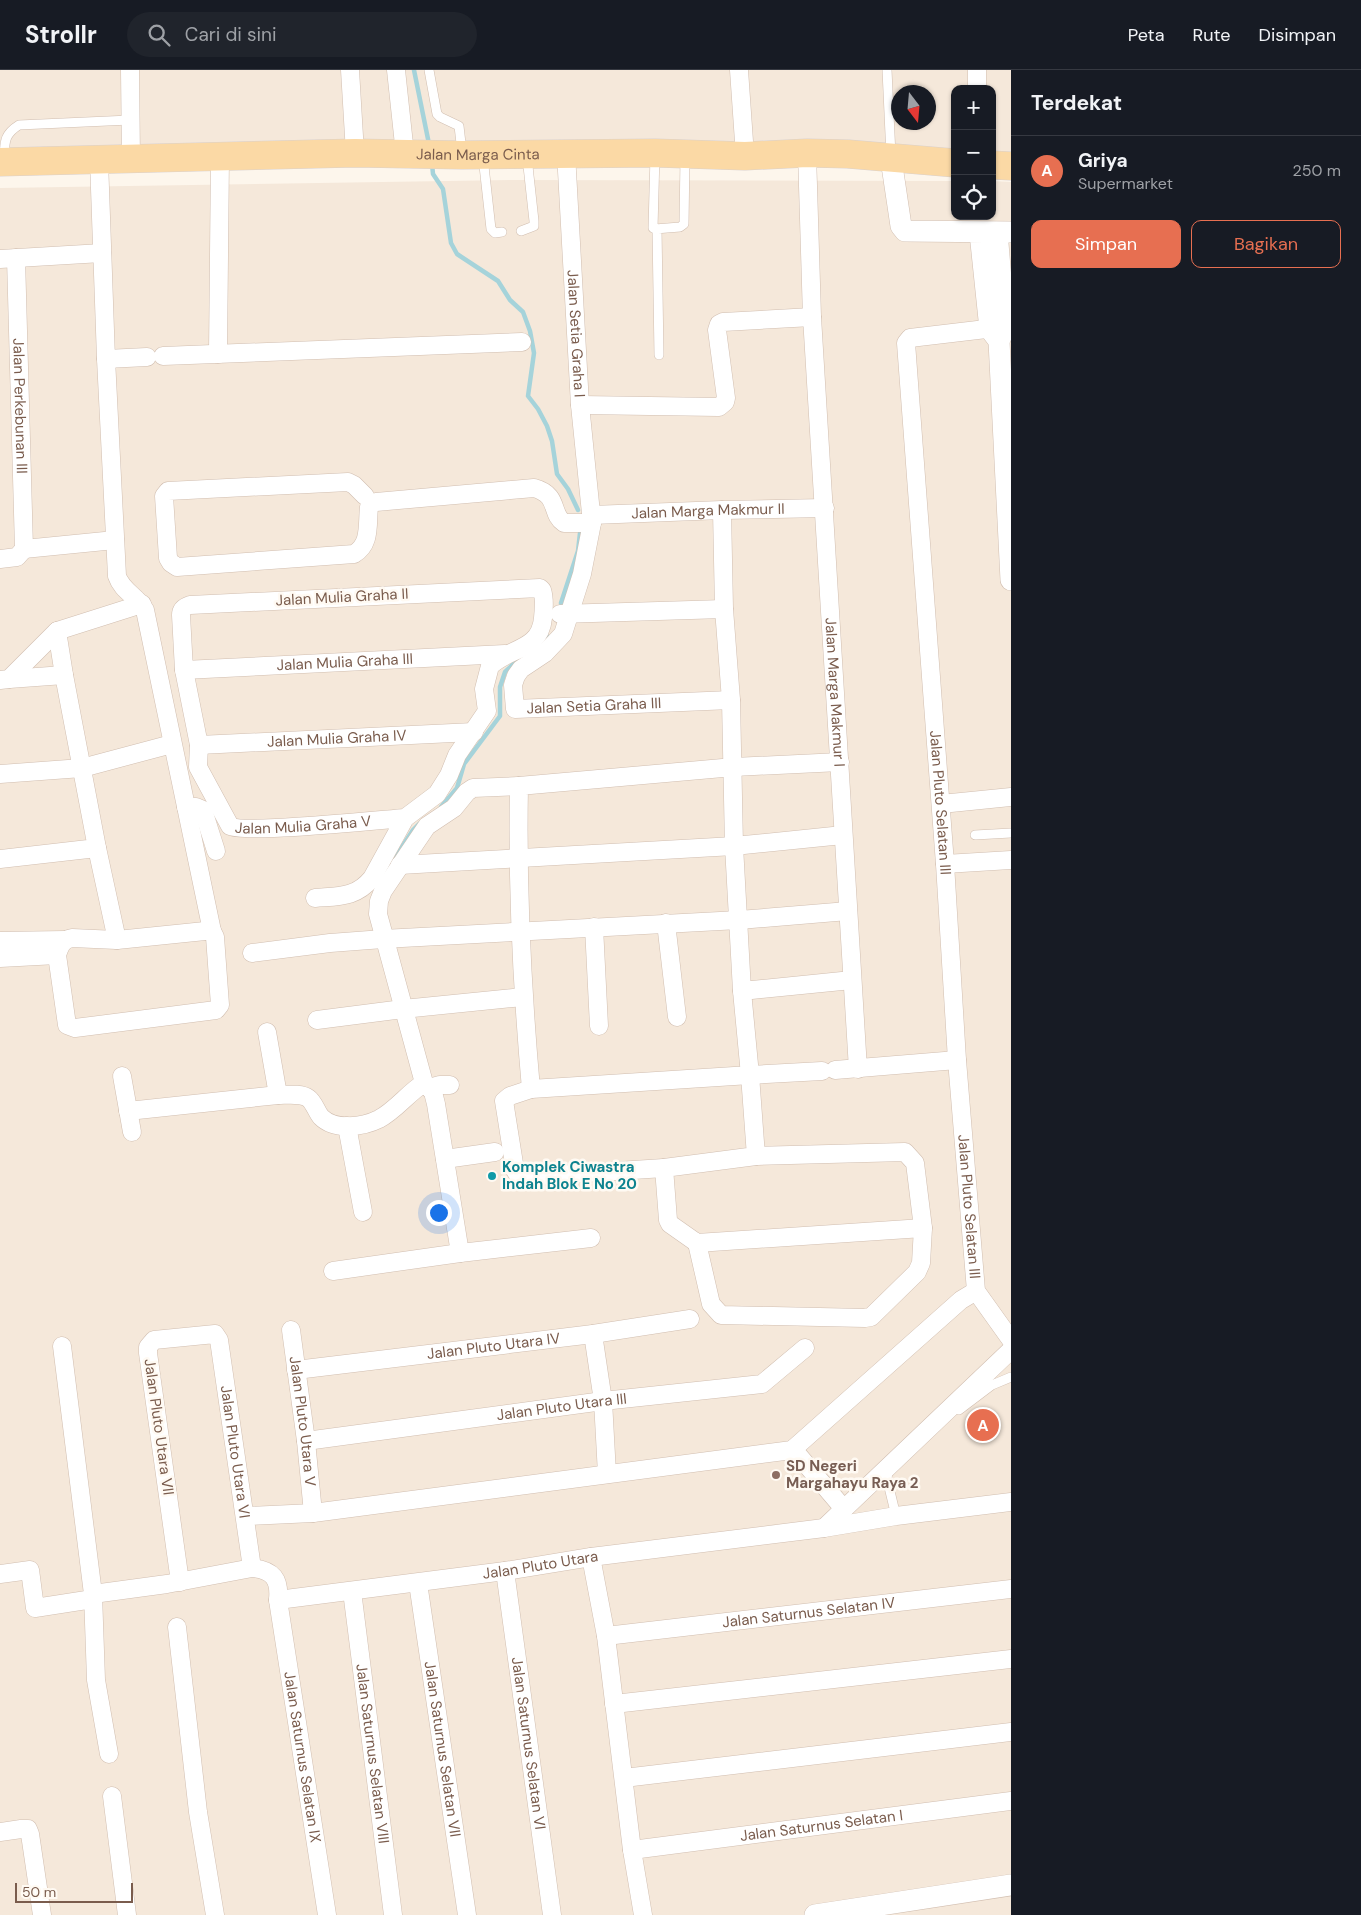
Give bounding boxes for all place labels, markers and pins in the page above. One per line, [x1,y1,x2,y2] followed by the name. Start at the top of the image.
[502,1157,637,1194] place label: Komplek Ciwastra Indah Blok E No 20
[486,1170,498,1182] marker: Komplek Ciwastra Indah Blok E No 20
[967,1406,999,1444] pin: A
[786,1456,919,1493] place label: SD Negeri Margahayu Raya 2
[770,1469,782,1481] marker: SD Negeri Margahayu Raya 2

